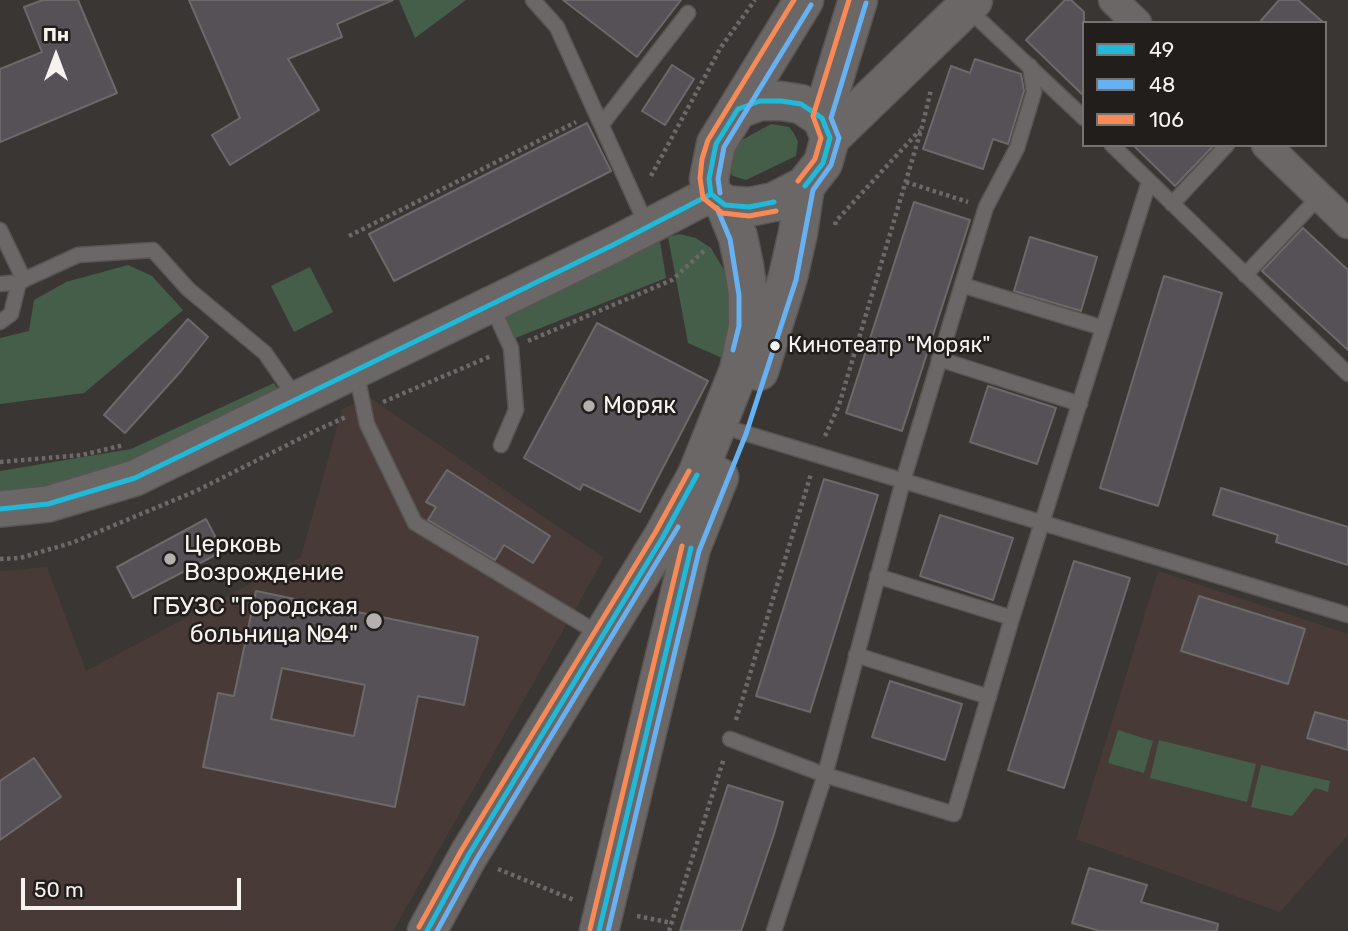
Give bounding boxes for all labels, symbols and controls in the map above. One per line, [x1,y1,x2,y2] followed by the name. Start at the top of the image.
[21,21,91,91] north arrow
[1082,21,1327,147] legend
[43,23,69,46] text: Пн
[1149,37,1174,62] text: 49
[1149,72,1175,97] text: 48
[1149,107,1184,132] text: 106
[788,333,990,359] place label: Кинотеатр "Моряк"
[768,339,782,353] marker: Кинотеатр "Моряк"
[603,392,676,420] place label: Моряк
[581,398,597,414] marker: Моряк
[184,531,344,587] place label: Церковь Возрождение
[162,551,178,567] marker: Церковь Возрождение
[152,593,358,649] place label: ГБУЗС "Городская больница №4"
[364,611,384,631] marker: ГБУЗС "Городская больница №4"
[24,864,245,908] scale bar
[34,877,84,902] text: 50 m

